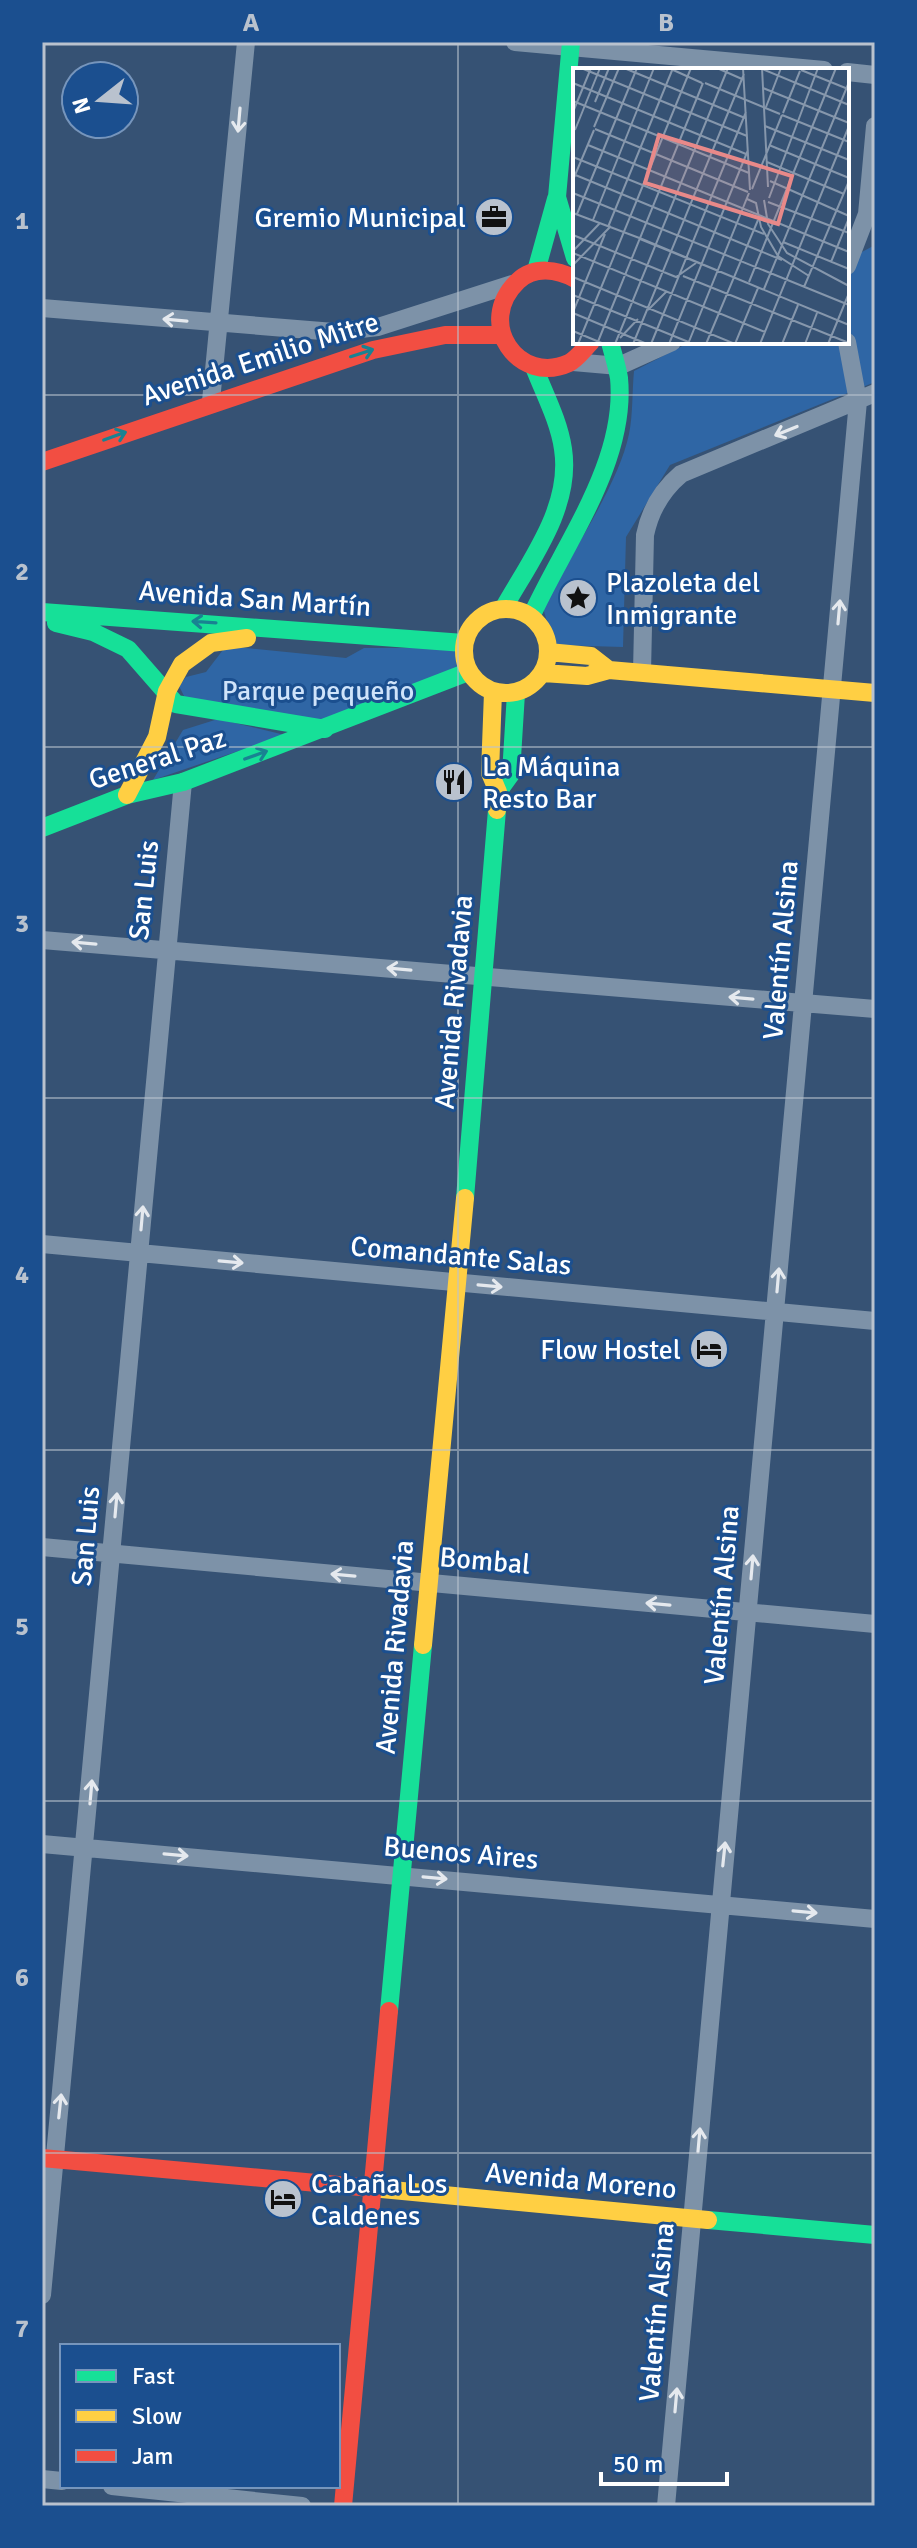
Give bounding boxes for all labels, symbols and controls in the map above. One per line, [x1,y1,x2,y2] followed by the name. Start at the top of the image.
[243,7,260,39] text: A
[658,7,674,39] text: B
[60,60,140,140] north arrow
[573,68,849,344] inset map
[66,94,97,117] text: N
[231,106,246,133] one-way arrow
[473,196,515,238] office icon: Gremio Municipal
[254,201,466,235] place label: Gremio Municipal
[15,205,29,237] text: 1
[138,305,383,413] street label: Avenida Emilio Mitre
[163,312,189,327] one-way arrow
[349,345,374,360] one-way arrow
[774,425,799,439] one-way arrow
[102,428,127,442] one-way arrow
[15,556,29,588] text: 2
[606,566,760,632] place label: Plazoleta del Inmigrante
[138,574,372,624] street label: Avenida San Martín
[557,577,599,619] place icon: Plazoleta del Inmigrante
[832,599,847,626] one-way arrow
[191,614,218,629] one-way arrow
[222,674,414,708] park label: Parque pequeño
[85,721,230,797] street label: General Paz
[243,747,268,761] one-way arrow
[482,750,620,816] place label: La Máquina Resto Bar
[433,761,475,803] restaurant icon: La Máquina Resto Bar
[122,839,166,942] street label: San Luis
[756,859,806,1041] street label: Valentín Alsina
[428,894,480,1111] street label: Avenida Rivadavia
[15,908,29,940] text: 3
[71,936,98,951] one-way arrow
[386,962,413,977] one-way arrow
[729,990,755,1005] one-way arrow
[135,1205,150,1232] one-way arrow
[349,1229,573,1283] street label: Comandante Salas
[217,1255,244,1270] one-way arrow
[15,1259,29,1291] text: 4
[771,1267,786,1294] one-way arrow
[476,1278,503,1293] one-way arrow
[688,1328,730,1370] hotel icon: Flow Hostel
[540,1333,681,1367] place label: Flow Hostel
[65,1485,107,1587] street label: San Luis
[109,1492,124,1519] one-way arrow
[697,1504,747,1686] street label: Valentín Alsina
[369,1539,421,1756] street label: Avenida Rivadavia
[438,1540,532,1582] street label: Bombal
[745,1554,760,1581] one-way arrow
[330,1568,357,1583] one-way arrow
[645,1596,672,1611] one-way arrow
[15,1611,29,1643] text: 5
[84,1779,99,1806] one-way arrow
[382,1829,540,1877] street label: Buenos Aires
[716,1841,731,1867] one-way arrow
[162,1848,188,1863] one-way arrow
[421,1871,447,1886] one-way arrow
[791,1905,818,1920] one-way arrow
[15,1962,29,1994] text: 6
[53,2093,68,2120] one-way arrow
[692,2128,707,2154] one-way arrow
[484,2156,678,2206] street label: Avenida Moreno
[311,2167,447,2233] place label: Cabaña Los Caldenes
[262,2178,304,2220] hotel icon: Cabaña Los Caldenes
[632,2221,682,2403] street label: Valentín Alsina
[15,2313,29,2345] text: 7
[60,2344,340,2488] legend
[132,2361,175,2391] text: Fast
[668,2388,683,2414] one-way arrow
[132,2401,182,2431] text: Slow
[601,2436,727,2486] scale bar
[132,2441,173,2471] text: Jam
[613,2449,663,2479] text: 50 m

